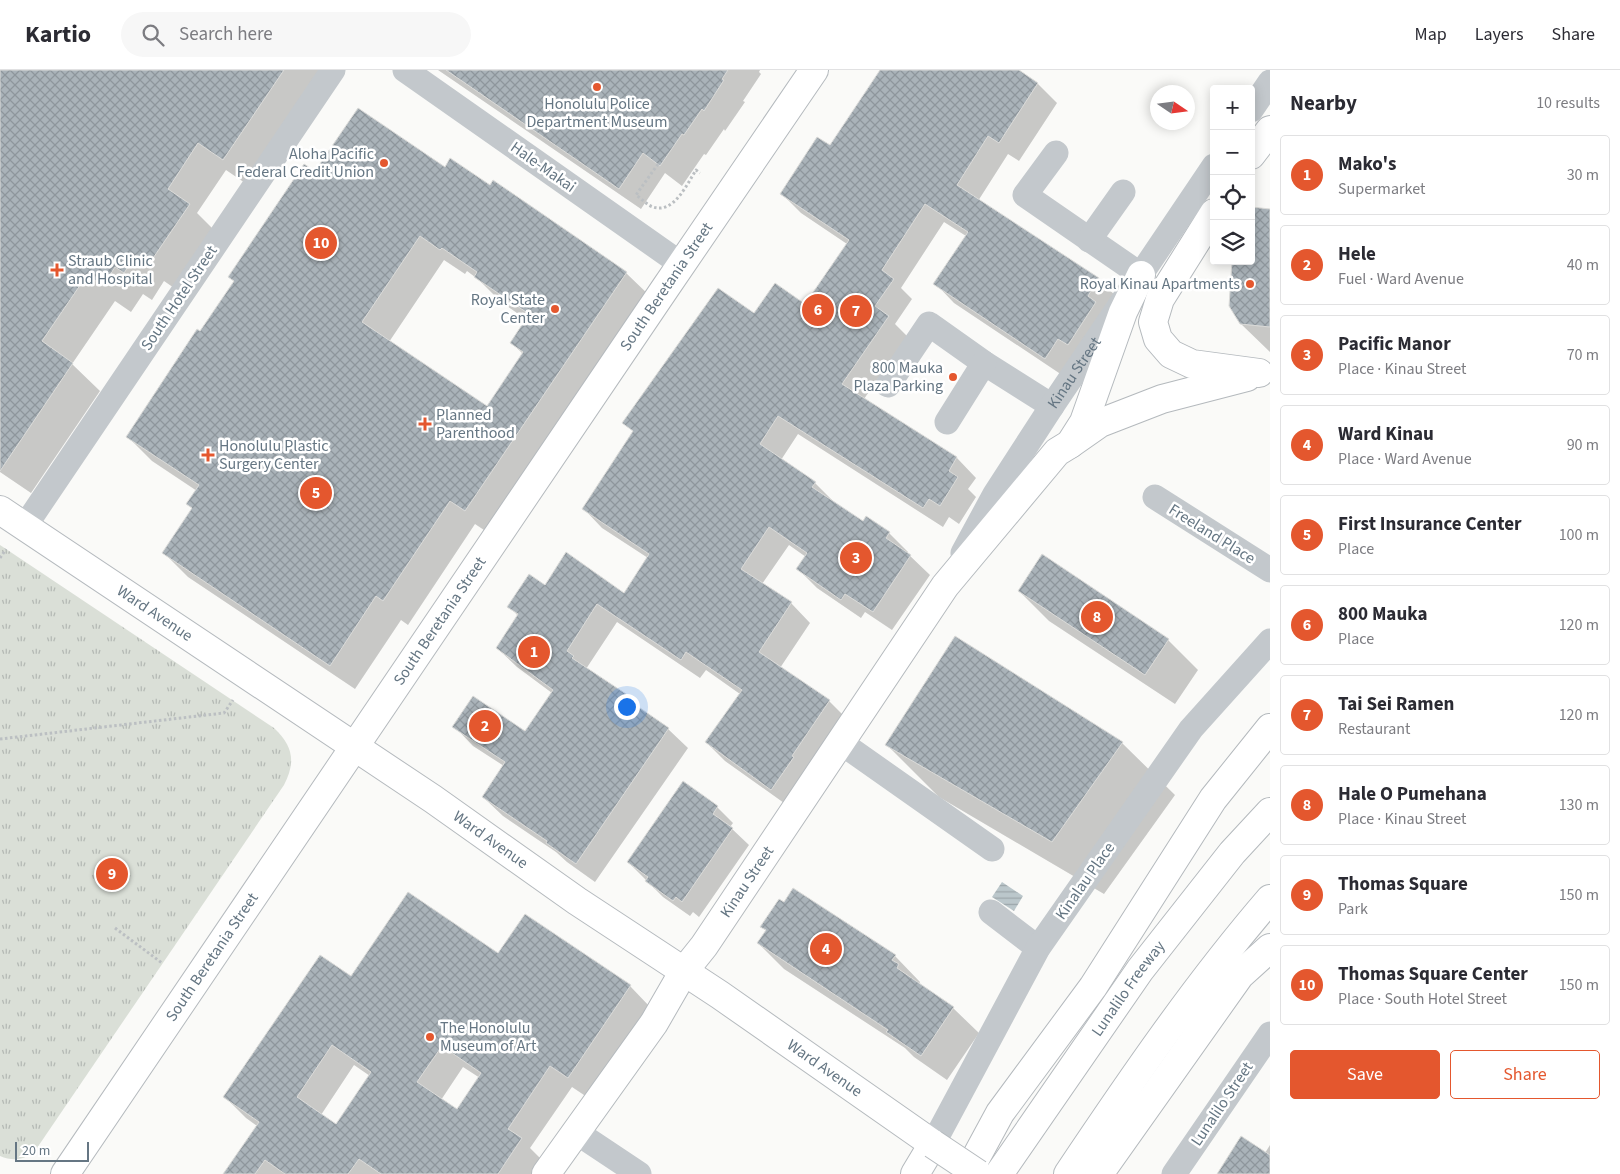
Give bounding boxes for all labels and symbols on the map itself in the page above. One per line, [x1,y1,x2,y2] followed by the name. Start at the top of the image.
[591,81,603,93] marker: Honolulu Police Department Museum
[1150,85,1195,130] north arrow
[527,93,667,133] place label: Honolulu Police Department Museum
[506,136,580,198] street label: Hale-Makai
[237,143,374,183] place label: Aloha Pacific Federal Credit Union
[378,157,390,169] marker: Aloha Pacific Federal Credit Union
[615,217,718,355] street label: South Beretania Street
[305,224,337,262] pin: 10
[136,241,223,355] street label: South Hotel Street
[68,250,153,290] place label: Straub Clinic and Hospital
[50,263,64,277] marker: Straub Clinic and Hospital
[1080,273,1240,295] place label: Royal Kinau Apartments
[1244,278,1256,290] marker: Royal Kinau Apartments
[471,289,545,329] place label: Royal State Center
[802,291,834,329] pin: 6
[840,292,872,330] pin: 7
[549,303,561,315] marker: Royal State Center
[1042,332,1107,413] street label: Kinau Street
[853,357,943,397] place label: 800 Mauka Plaza Parking
[947,371,959,383] marker: 800 Mauka Plaza Parking
[436,404,515,444] place label: Planned Parenthood
[418,417,432,431] marker: Planned Parenthood
[219,435,329,475] place label: Honolulu Plastic Surgery Center
[201,448,215,462] marker: Honolulu Plastic Surgery Center
[300,474,332,512] pin: 5
[1165,499,1259,569] street label: Freeland Place
[840,539,872,577] pin: 3
[388,552,492,690] street label: South Beretania Street
[112,580,197,647] street label: Ward Avenue
[1081,598,1113,636] pin: 8
[518,633,550,671] pin: 1
[614,694,640,720] your location
[469,707,501,745] pin: 2
[448,806,532,874] street label: Ward Avenue
[1050,838,1120,924] street label: Kinalau Place
[715,841,779,922] street label: Kinau Street
[96,855,128,893] pin: 9
[160,888,264,1026] street label: South Beretania Street
[810,930,842,968] pin: 4
[1086,936,1170,1041] street label: Lunalilo Freeway
[440,1017,537,1057] place label: The Honolulu Museum of Art
[424,1031,436,1043] marker: The Honolulu Museum of Art
[783,1034,867,1102] street label: Ward Avenue
[1186,1057,1259,1150] street label: Lunalilo Street
[15,1139,89,1162] scale bar

